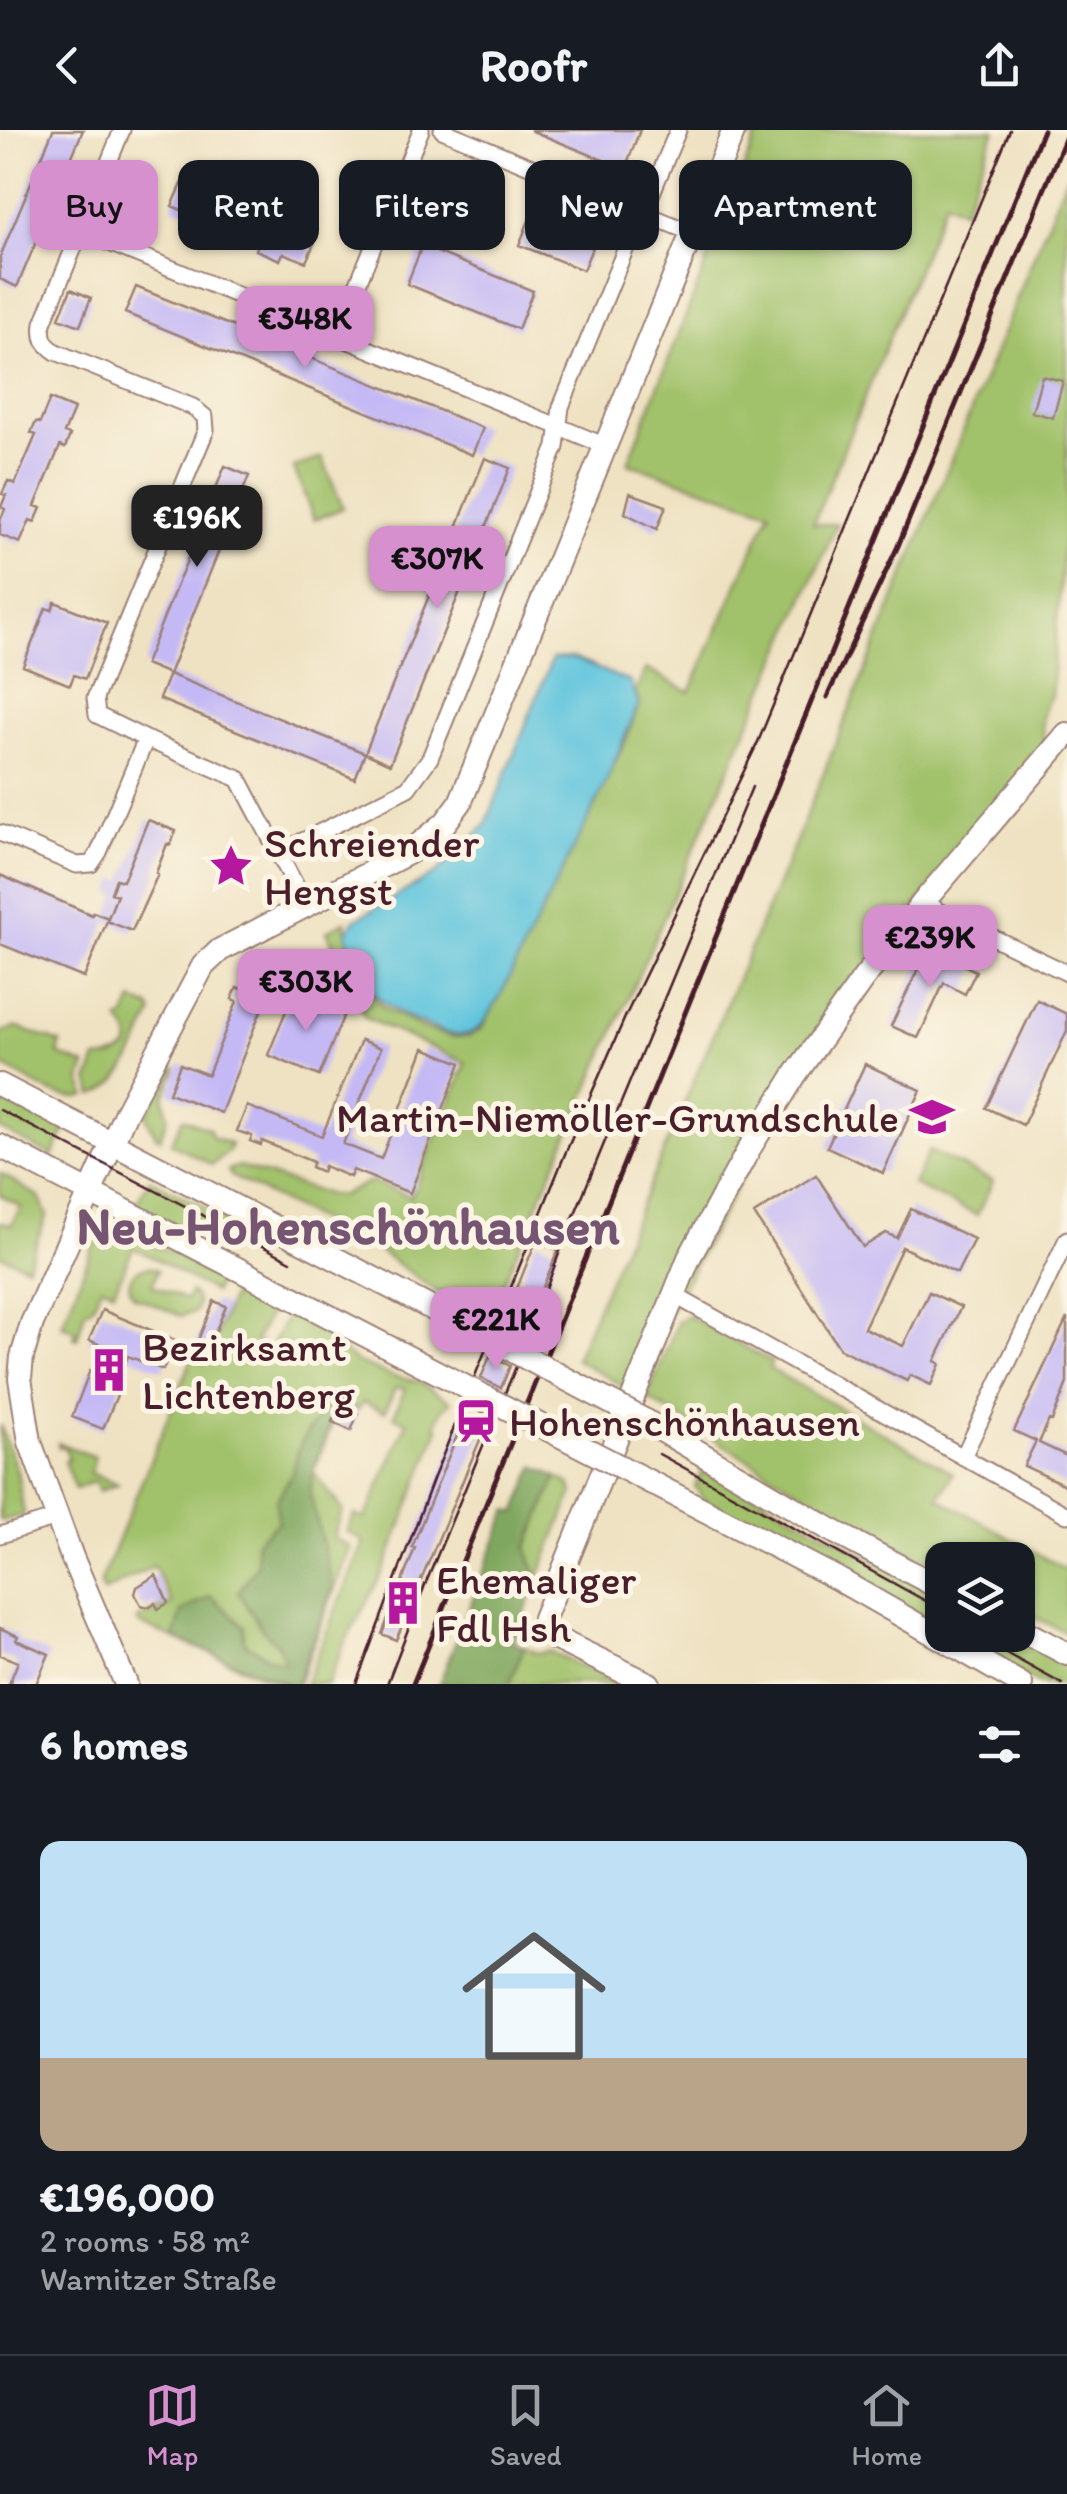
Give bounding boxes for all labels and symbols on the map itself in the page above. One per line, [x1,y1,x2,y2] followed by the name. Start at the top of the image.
[235,286,375,371] pin: €348K
[127,485,267,570] pin: €196K
[367,526,507,611] pin: €307K
[264,817,480,916] place label: Schreiender Hengst
[207,842,255,890] place icon: Schreiender Hengst
[860,905,1000,990] pin: €239K
[236,949,376,1034] pin: €303K
[336,1092,899,1143] place label: Martin-Niemöller-Grundschule
[908,1093,956,1141] school or university icon: Martin-Niemöller-Grundschule
[76,1195,620,1257] district label: Neu-Hohenschönhausen
[426,1287,566,1372] pin: €221K
[142,1321,355,1420] place label: Bezirksamt Lichtenberg
[85,1346,133,1394] building icon: Bezirksamt Lichtenberg
[509,1396,860,1447] place label: Hohenschönhausen
[452,1397,500,1445] station icon: Hohenschönhausen
[436,1554,636,1653] place label: Ehemaliger Fdl Hsh
[379,1579,427,1627] building icon: Ehemaliger Fdl Hsh

